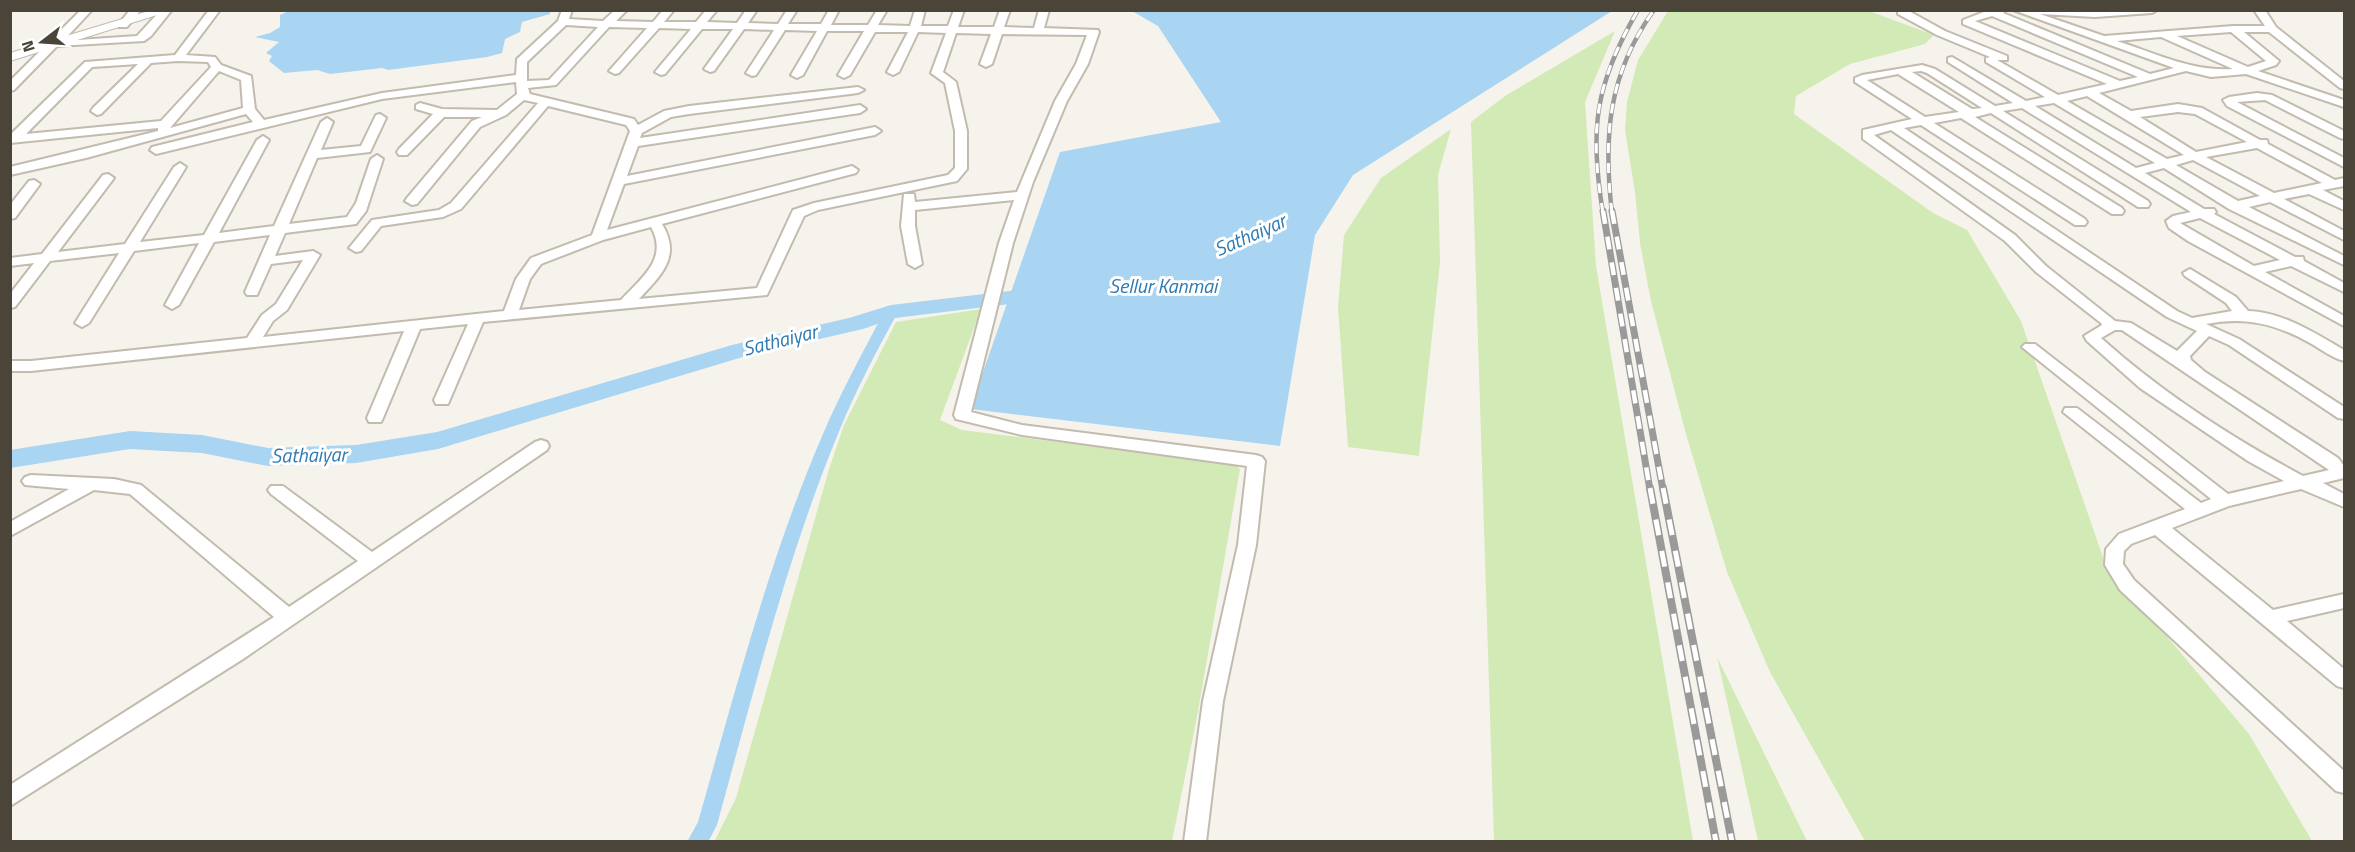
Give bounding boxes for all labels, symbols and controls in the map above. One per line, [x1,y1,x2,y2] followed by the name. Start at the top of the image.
[12,12,72,72] north arrow
[15,38,41,55] text: N
[1209,204,1293,264] water label: Sathaiyar
[1109,270,1220,301] water label: Sellur Kanmai
[739,315,823,364] water label: Sathaiyar
[271,438,350,471] water label: Sathaiyar

